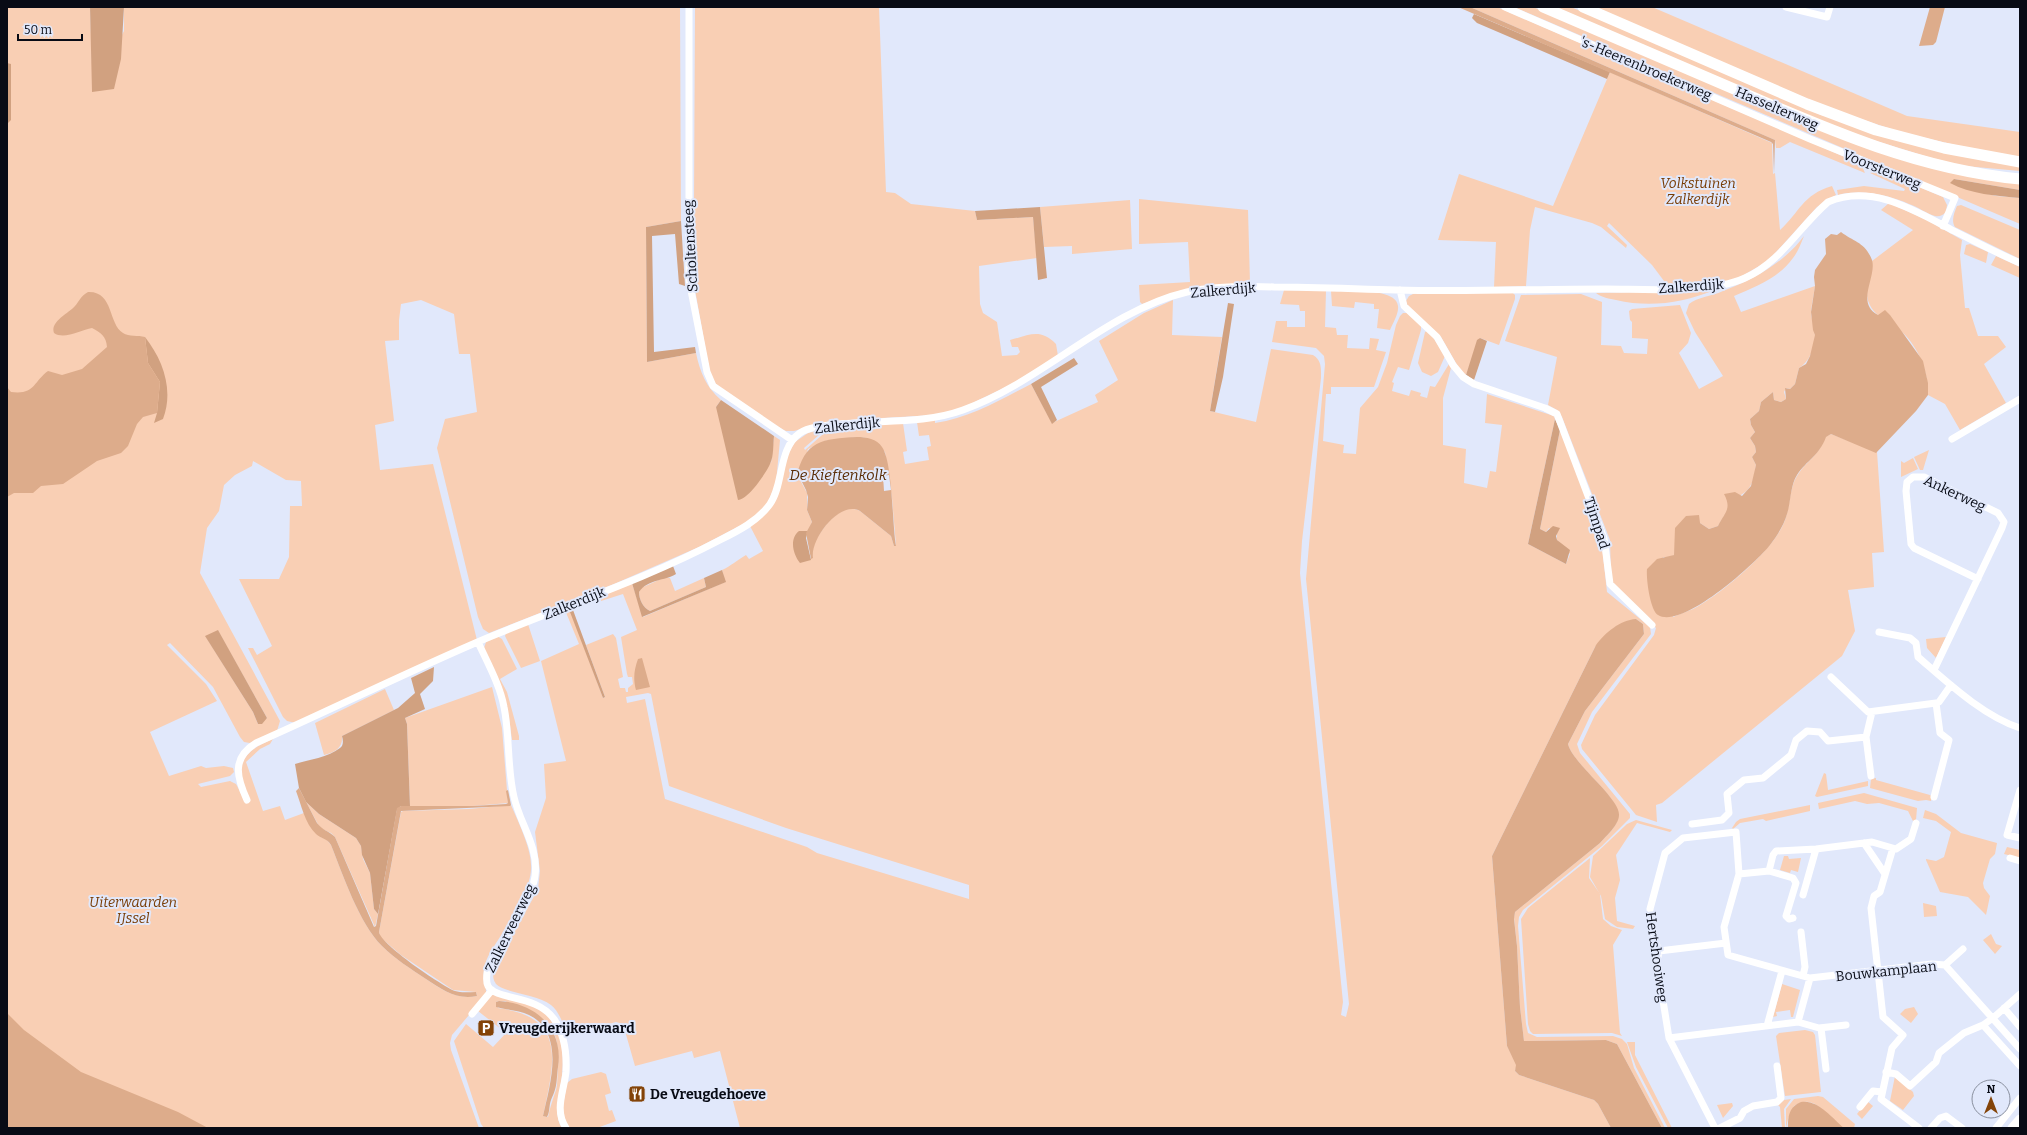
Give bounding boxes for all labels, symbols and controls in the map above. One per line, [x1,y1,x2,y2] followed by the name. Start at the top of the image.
[18,16,82,42] scale bar
[24,23,53,37] text: 50 m
[1577,33,1715,104] street label: 's-Heerenbroekerweg
[1733,83,1821,134] street label: Hasselterweg
[1840,146,1923,193] street label: Voorsterweg
[1660,175,1736,208] park label: Volkstuinen Zalkerdijk
[680,199,701,292] street label: Scholtensteeg
[1658,276,1724,297] street label: Zalkerdijk
[1190,279,1256,302] street label: Zalkerdijk
[814,414,881,437] street label: Zalkerdijk
[789,466,888,484] water label: De Kieftenkolk
[1921,472,1989,515] street label: Ankerweg
[1580,495,1613,551] street label: Tijmpad
[541,583,608,624] street label: Zalkerdijk
[482,881,539,975] street label: Zalkerveerweg
[89,894,177,927] park label: Uiterwaarden IJssel
[1642,911,1671,1004] street label: Hertshooiweg
[1835,958,1937,985] street label: Bouwkamplaan
[476,1018,496,1038] parking icon: Vreugderijkerwaard
[499,1020,635,1037] place label: Vreugderijkerwaard
[1971,1079,2011,1119] north arrow
[1987,1083,1996,1096] text: N
[627,1084,647,1104] restaurant icon: De Vreugdehoeve
[650,1086,766,1103] place label: De Vreugdehoeve

